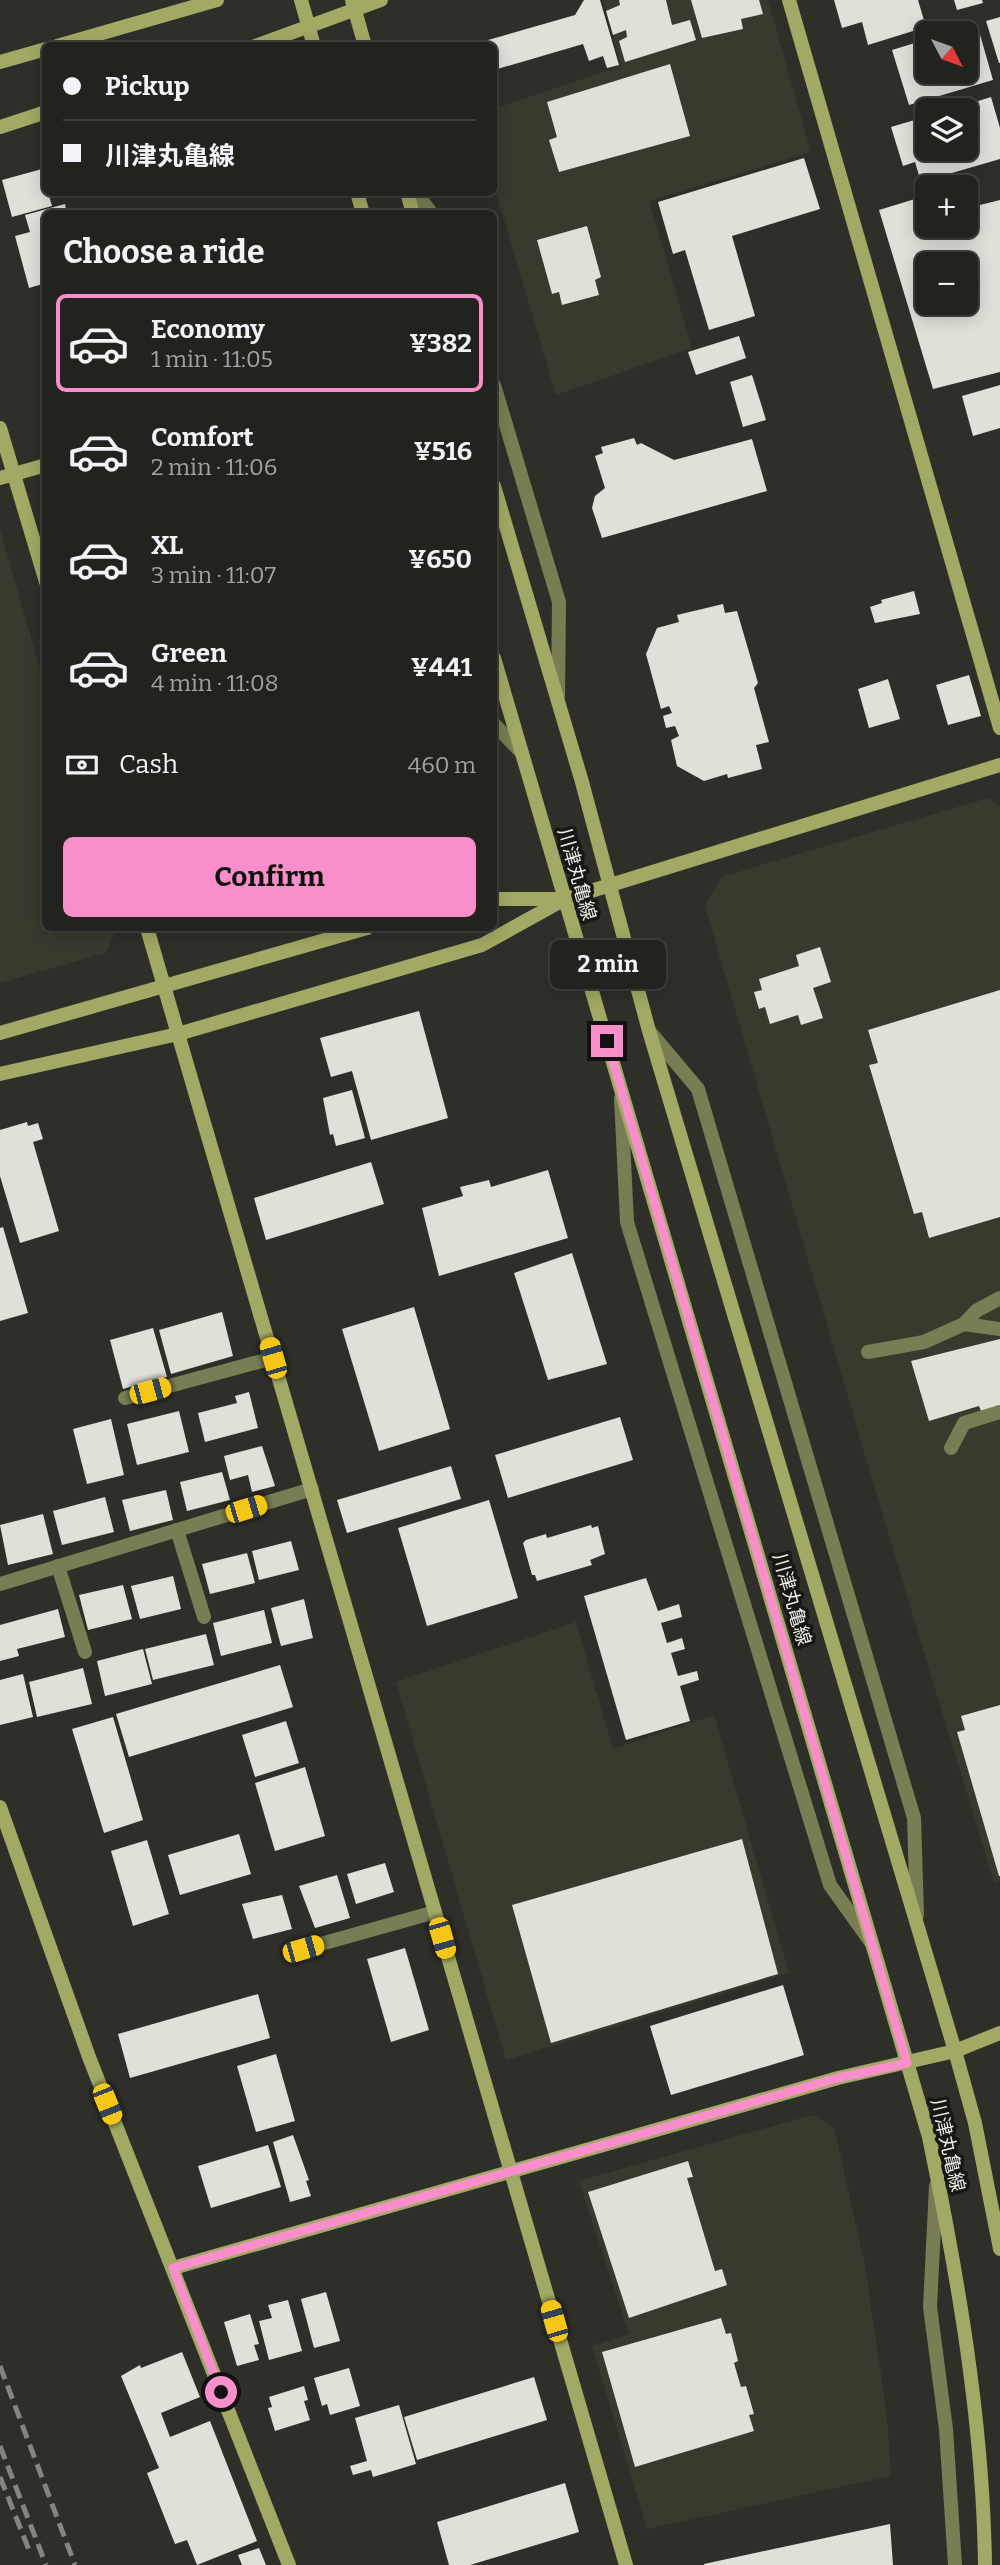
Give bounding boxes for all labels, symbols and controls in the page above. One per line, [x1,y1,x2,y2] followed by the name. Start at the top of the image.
[915,21,978,84] north arrow
[915,21,978,315] map controls
[105,71,190,102] text: Pickup
[915,98,978,161] button: layers
[105,141,235,172] text: 川津丸亀線
[915,175,978,238] button: +
[63,233,264,271] text: Choose a ride
[915,252,978,315] button: −
[67,312,130,375] icon: car
[151,314,265,345] text: Economy
[409,328,472,359] text: ¥382
[151,345,273,373] text: 1 min · 11:05
[67,420,130,483] icon: car
[151,422,254,453] text: Comfort
[414,436,472,467] text: ¥516
[151,453,277,481] text: 2 min · 11:06
[67,528,130,591] icon: car
[151,530,183,561] text: XL
[408,544,472,575] text: ¥650
[151,561,276,589] text: 3 min · 11:07
[67,636,130,699] icon: car
[151,638,227,669] text: Green
[411,652,472,683] text: ¥441
[151,669,279,697] text: 4 min · 11:08
[63,746,101,784] icon: cash
[119,749,178,780] text: Cash
[408,751,476,779] text: 460 m
[553,825,601,923] street label: 川津丸亀線
[63,837,476,917] button: Confirm
[549,940,665,988] callout: 2 min
[577,950,639,978] text: 2 min
[591,1025,623,1057] route end
[258,1335,289,1381] car
[127,1375,174,1407] car
[223,1493,270,1525] car
[768,1550,816,1648] street label: 川津丸亀線
[427,1915,458,1961] car
[280,1933,327,1965] car
[90,2081,125,2127] car
[926,2096,970,2194] street label: 川津丸亀線
[539,2298,570,2344] car
[205,2376,237,2408] route start

